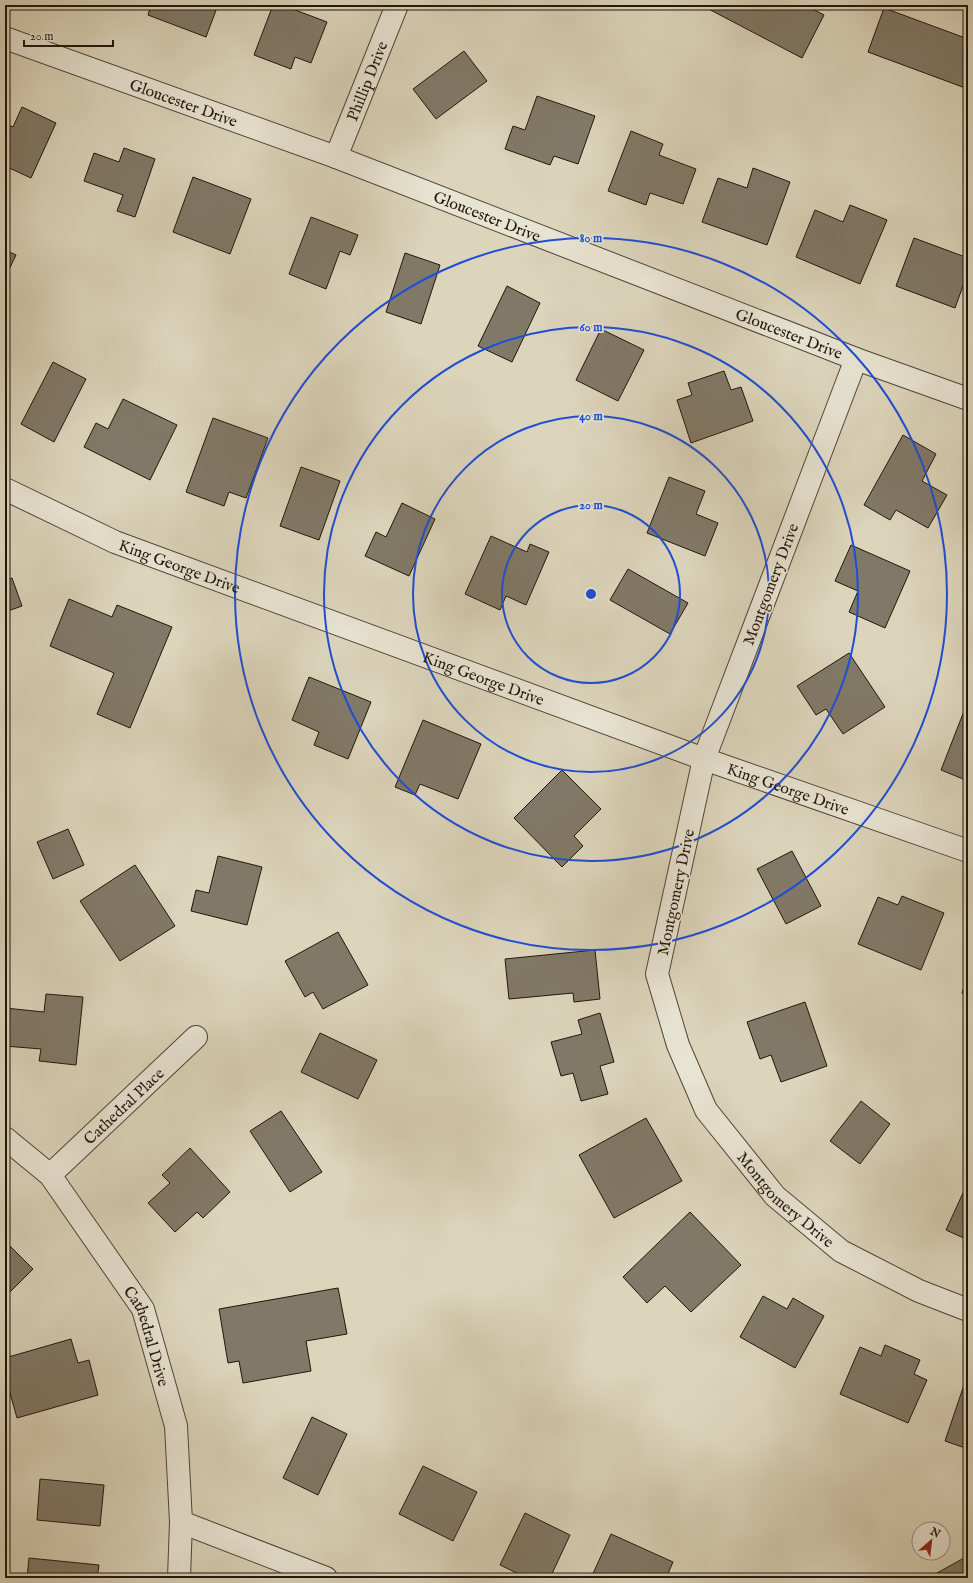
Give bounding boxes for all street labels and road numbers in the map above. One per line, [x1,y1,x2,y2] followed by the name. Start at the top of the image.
[343,39,393,125] street label: Phillip Drive
[126,76,240,133] street label: Gloucester Drive
[430,188,543,247] street label: Gloucester Drive
[732,305,845,365] street label: Gloucester Drive
[739,521,804,648] street label: Montgomery Drive
[115,536,242,599] street label: King George Drive
[420,648,546,711] street label: King George Drive
[724,760,851,821] street label: King George Drive
[654,827,700,958] street label: Montgomery Drive
[80,1064,169,1150] street label: Cathedral Place
[732,1148,837,1253] street label: Montgomery Drive
[118,1283,172,1389] street label: Cathedral Drive

